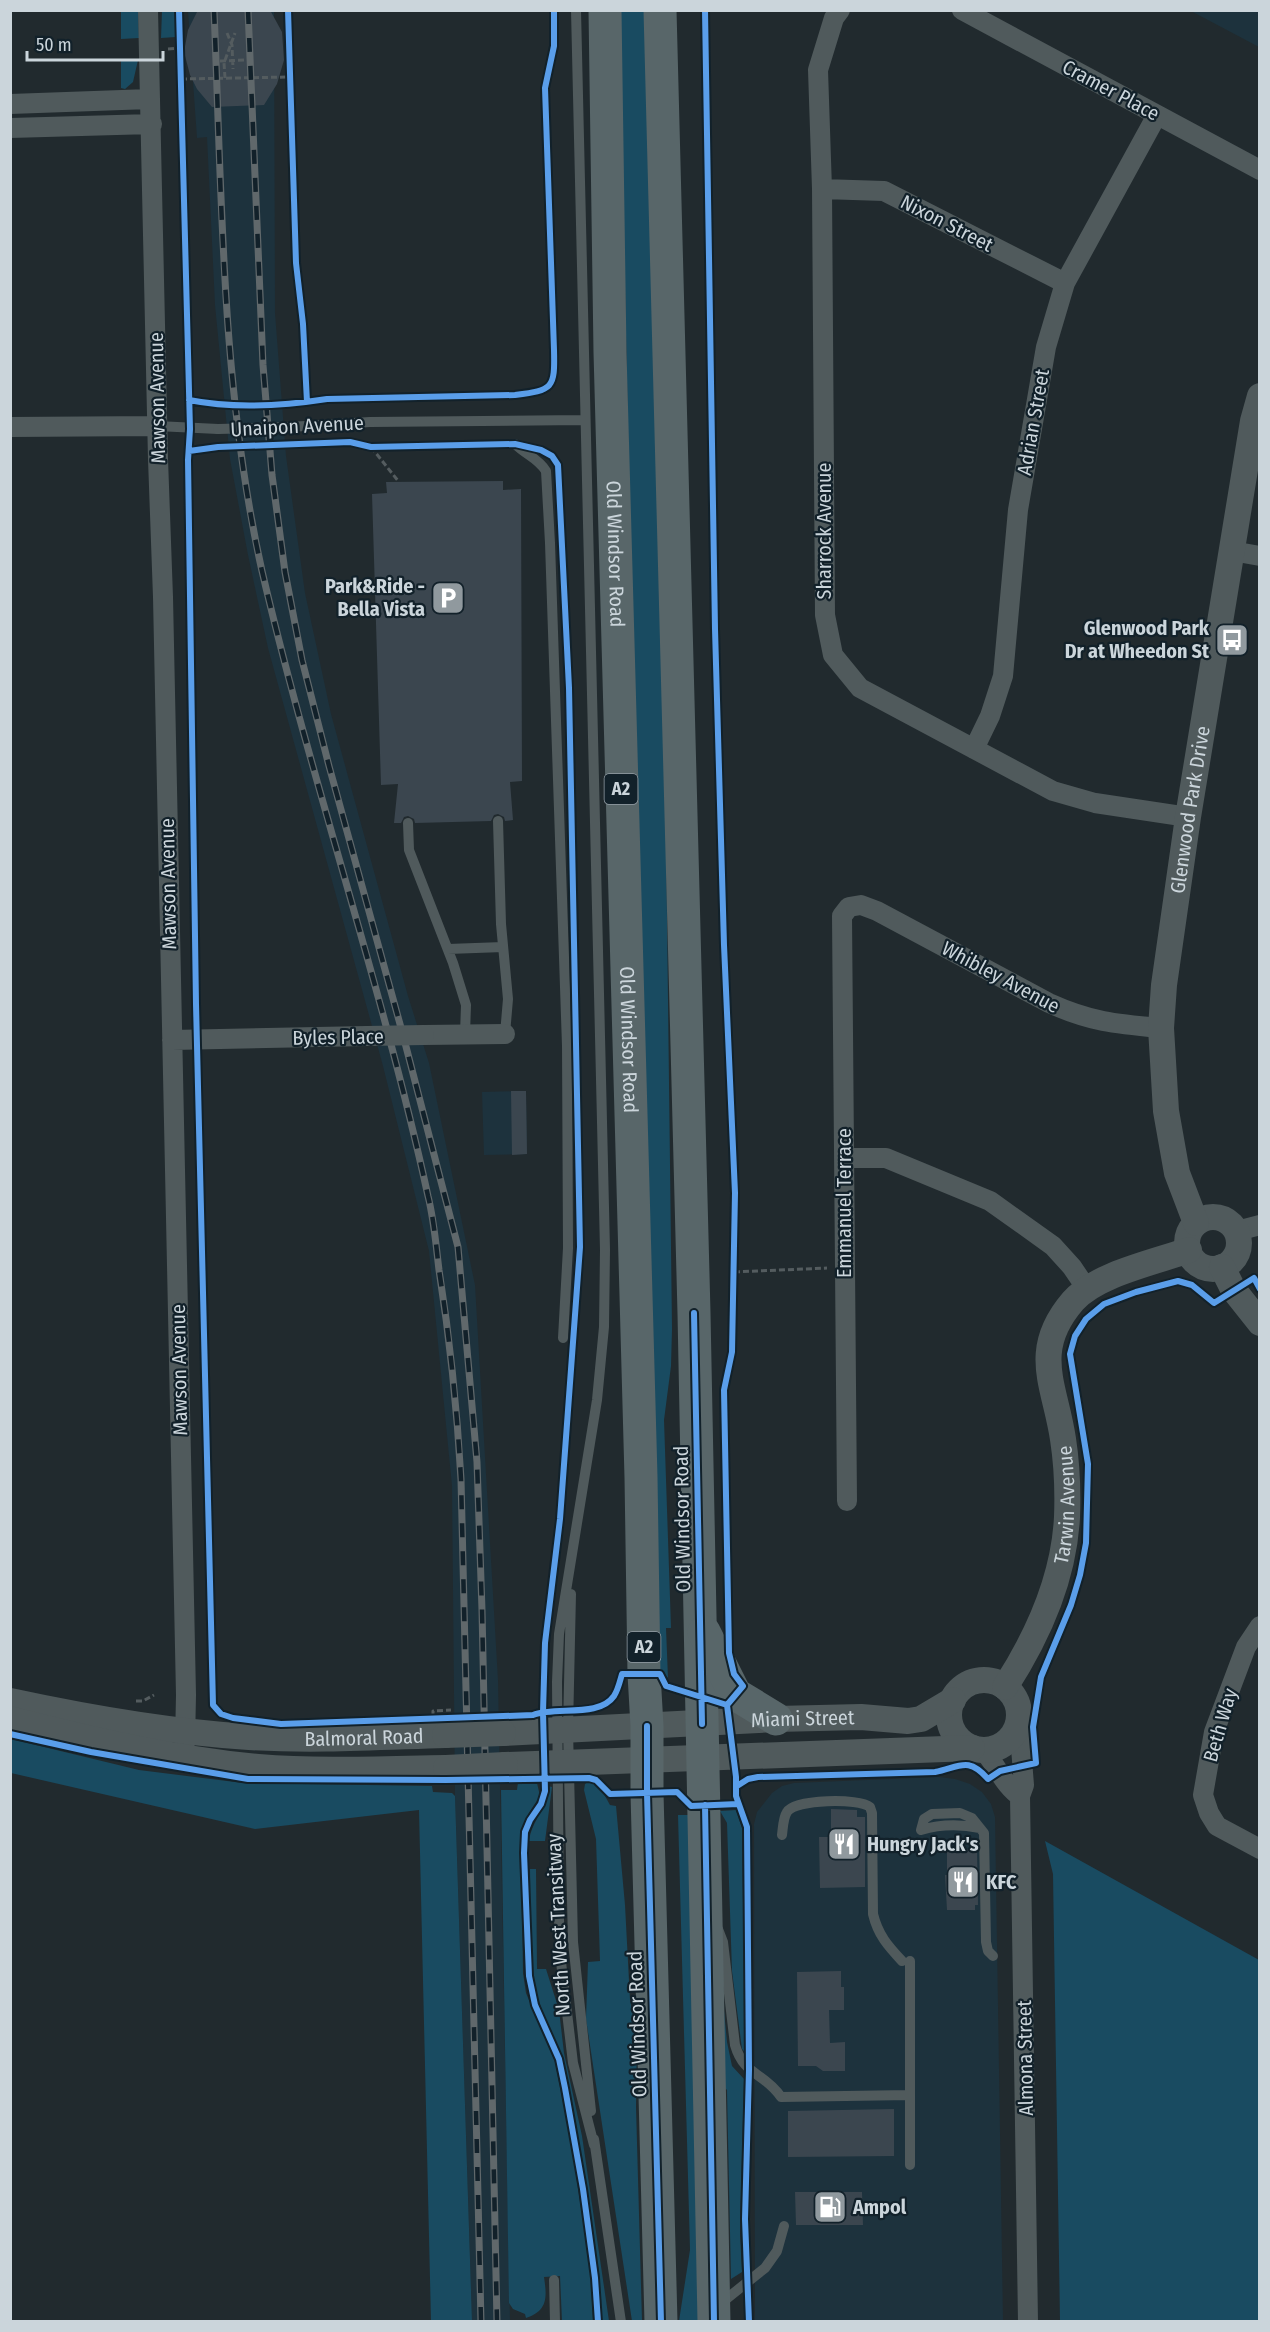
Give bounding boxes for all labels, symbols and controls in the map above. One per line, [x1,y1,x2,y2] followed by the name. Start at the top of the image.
[27,24,164,62] scale bar
[36,34,72,56] text: 50 m
[1058,54,1164,126] street label: Cramer Place
[897,189,998,257] street label: Nixon Street
[144,332,170,464] street label: Mawson Avenue
[1012,367,1054,477] street label: Adrian Street
[230,411,364,441] street label: Unaipon Avenue
[812,463,836,599] street label: Sharrock Avenue
[602,480,630,628] street label: Old Windsor Road
[325,574,425,621] place label: Park&Ride - Bella Vista
[430,580,466,616] parking icon: Park&Ride - Bella Vista
[1065,616,1210,663] place label: Glenwood Park Dr at Wheedon St
[1214,622,1250,658] bus stop icon: Glenwood Park Dr at Wheedon St
[1165,724,1215,895] street label: Glenwood Park Drive
[604,774,638,804] road number: A2
[155,818,181,950] street label: Mawson Avenue
[938,936,1064,1018] street label: Whibley Avenue
[615,966,643,1113] street label: Old Windsor Road
[292,1024,384,1050] street label: Byles Place
[832,1128,856,1278] street label: Emmanuel Terrace
[166,1304,192,1436] street label: Mawson Avenue
[1049,1444,1079,1566] street label: Tarwin Avenue
[669,1445,695,1593] street label: Old Windsor Road
[628,1632,660,1662] road number: A2
[1198,1685,1242,1765] street label: Beth Way
[750,1705,855,1732] street label: Miami Street
[304,1724,424,1751] street label: Balmoral Road
[826,1826,862,1862] restaurant icon: Hungry Jack's
[867,1832,979,1856] place label: Hungry Jack's
[541,1833,575,2017] street label: North West Transitway
[945,1864,981,1900] restaurant icon: KFC
[986,1870,1017,1894] place label: KFC
[622,1950,652,2098] street label: Old Windsor Road
[1012,1999,1038,2116] street label: Almona Street
[812,2189,848,2225] fuel station icon: Ampol
[852,2195,907,2219] place label: Ampol

